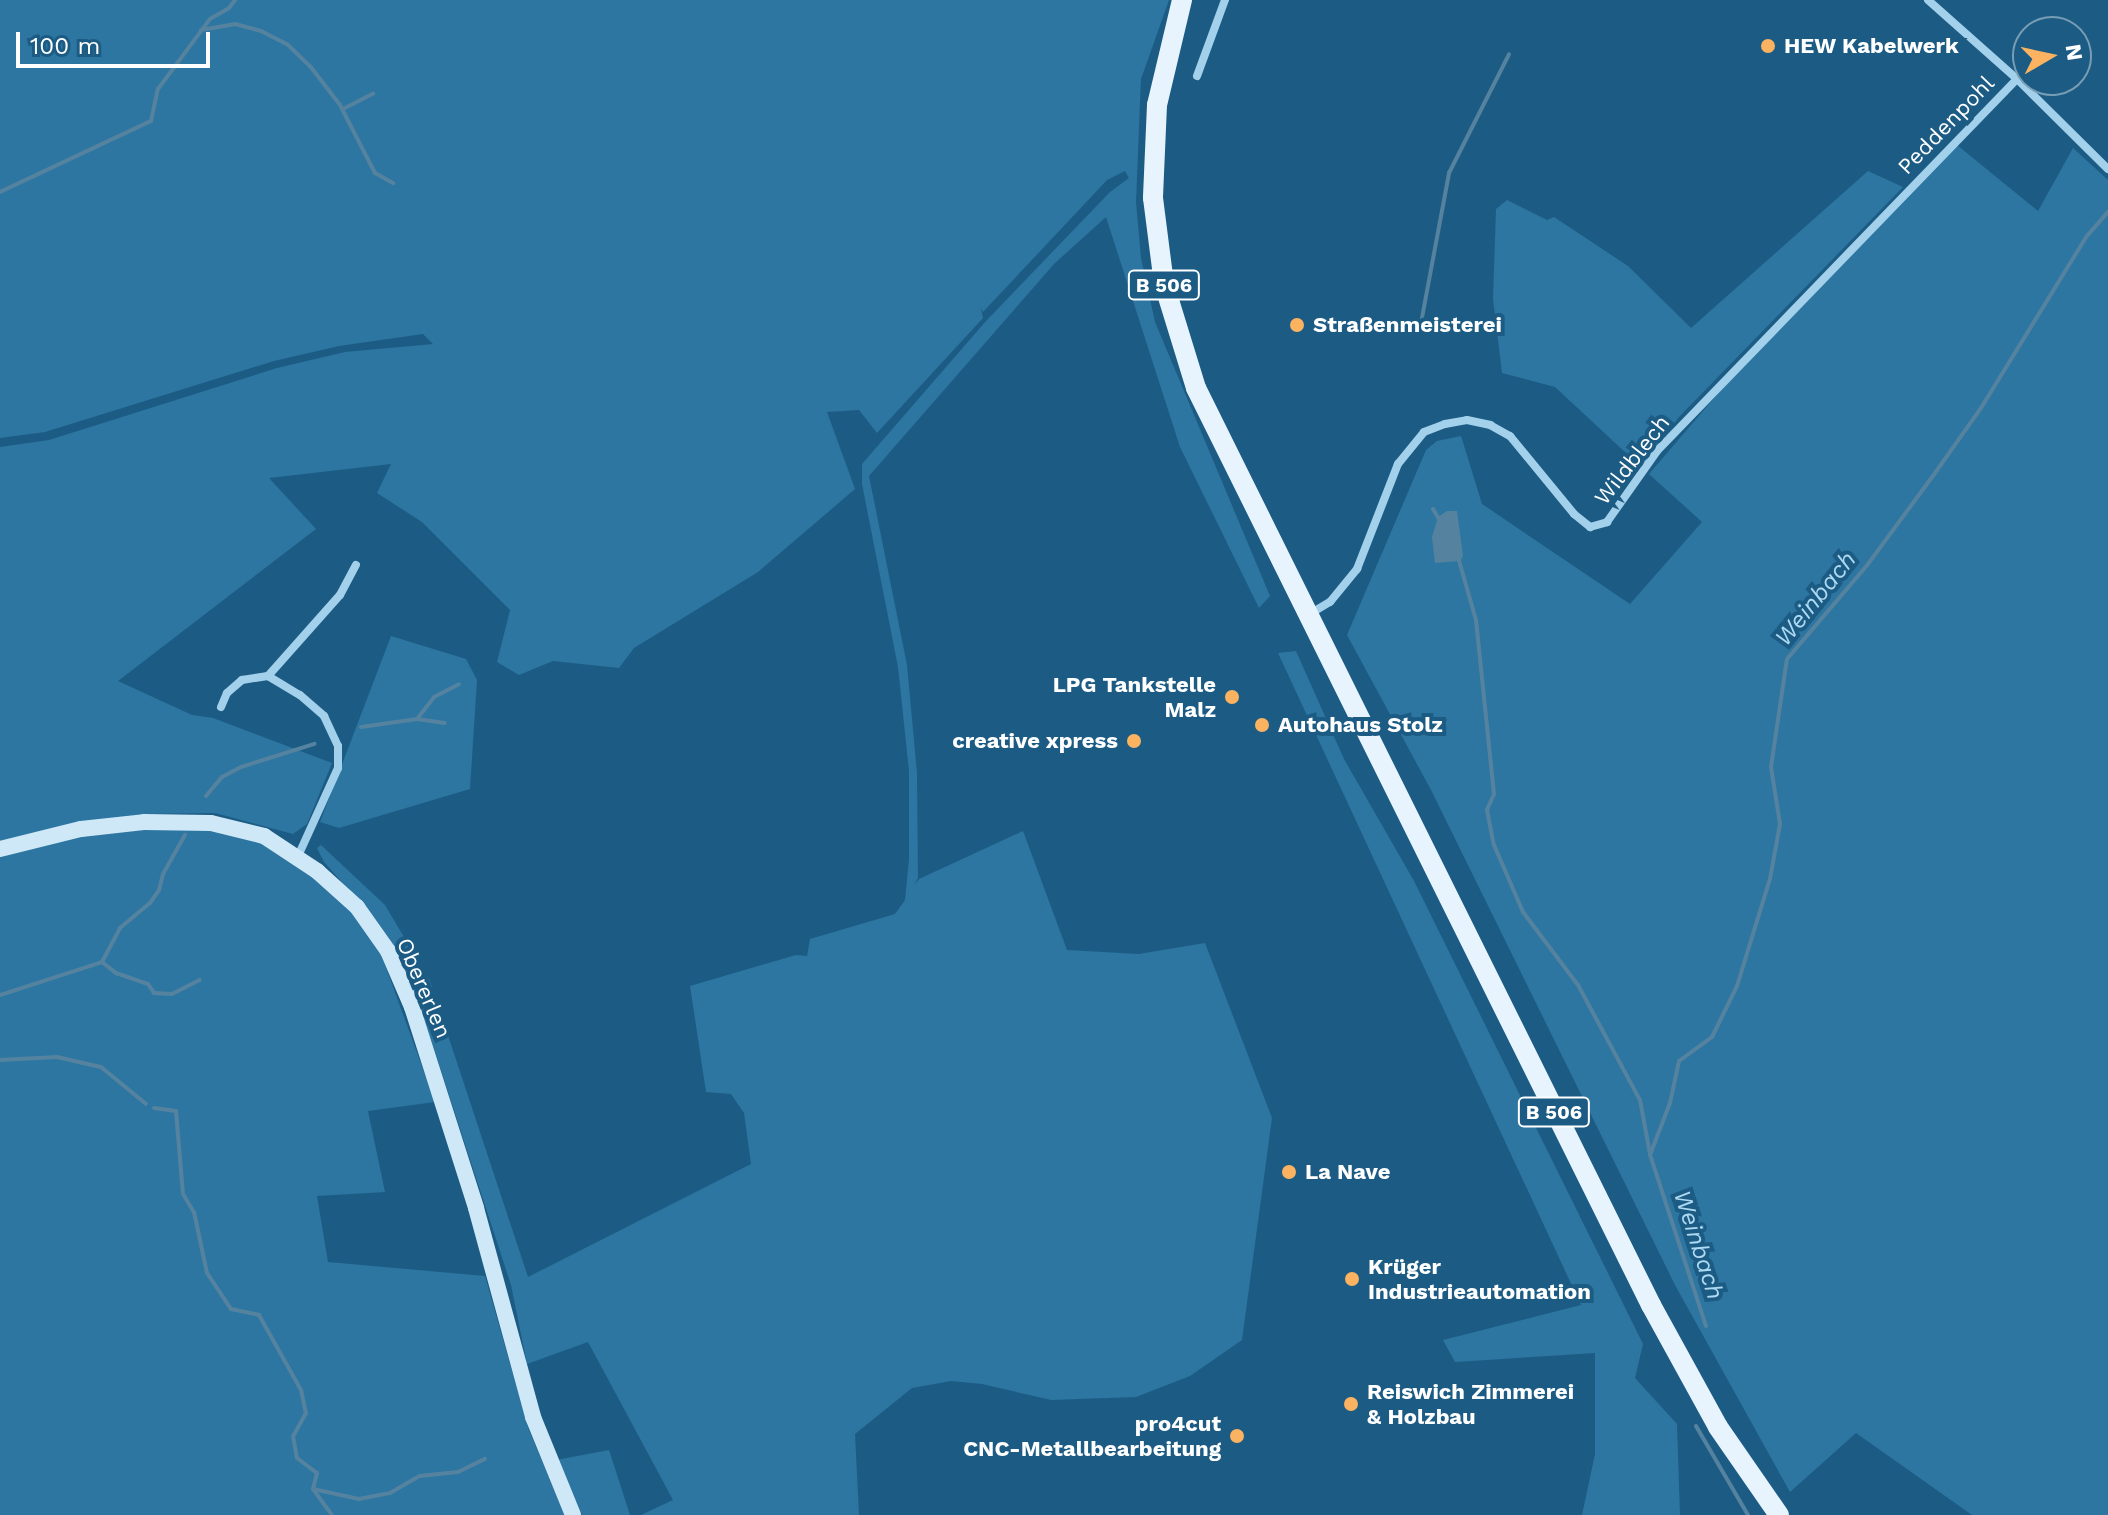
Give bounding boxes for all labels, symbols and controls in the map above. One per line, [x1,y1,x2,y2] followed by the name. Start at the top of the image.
[20,16,214,66] scale bar
[2012,16,2092,96] north arrow
[30,32,100,60] text: 100 m
[1784,33,1959,59] place label: HEW Kabelwerk
[1759,37,1777,55] marker: HEW Kabelwerk
[2061,42,2088,62] text: N
[1892,70,2000,180] street label: Peddenpohl
[1126,269,1202,301] road number: B 506
[1313,312,1502,338] place label: Straßenmeisterei
[1288,316,1306,334] marker: Straßenmeisterei
[1589,410,1675,510] street label: Wildblech
[1769,546,1863,652] water label: Weinbach
[1052,671,1216,722] place label: LPG Tankstelle Malz
[1223,688,1241,706] marker: LPG Tankstelle Malz
[1278,712,1443,738] place label: Autohaus Stolz
[1253,716,1271,734] marker: Autohaus Stolz
[952,728,1118,754] place label: creative xpress
[1125,732,1143,750] marker: creative xpress
[391,934,457,1042] street label: Obererlen
[1516,1096,1592,1128] road number: B 506
[1305,1159,1391,1185] place label: La Nave
[1280,1163,1298,1181] marker: La Nave
[1667,1187,1729,1303] water label: Weinbach
[1368,1253,1591,1304] place label: Krüger Industrieautomation
[1343,1270,1361,1288] marker: Krüger Industrieautomation
[1367,1378,1574,1430] place label: Reiswich Zimmerei & Holzbau
[1342,1395,1360,1413] marker: Reiswich Zimmerei & Holzbau
[963,1410,1221,1462] place label: pro4cut CNC-Metallbearbeitung
[1228,1427,1246,1445] marker: pro4cut CNC-Metallbearbeitung

